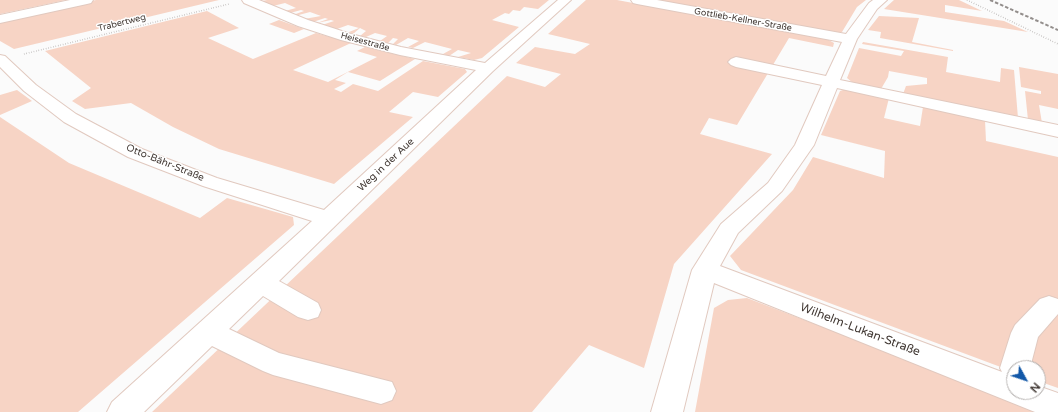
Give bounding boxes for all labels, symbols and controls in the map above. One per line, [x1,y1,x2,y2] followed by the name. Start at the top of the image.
[693,6,793,34] street label: Gottlieb-Kellner-Straße
[97,12,147,34] street label: Trabertweg
[339,30,391,54] street label: Heisestraße
[355,136,417,194] street label: Weg in der Aue
[124,142,206,184] street label: Otto-Bähr-Straße
[798,300,922,360] street label: Wilhelm-Lukan-Straße
[1006,360,1046,400] north arrow
[1027,380,1043,395] text: N

